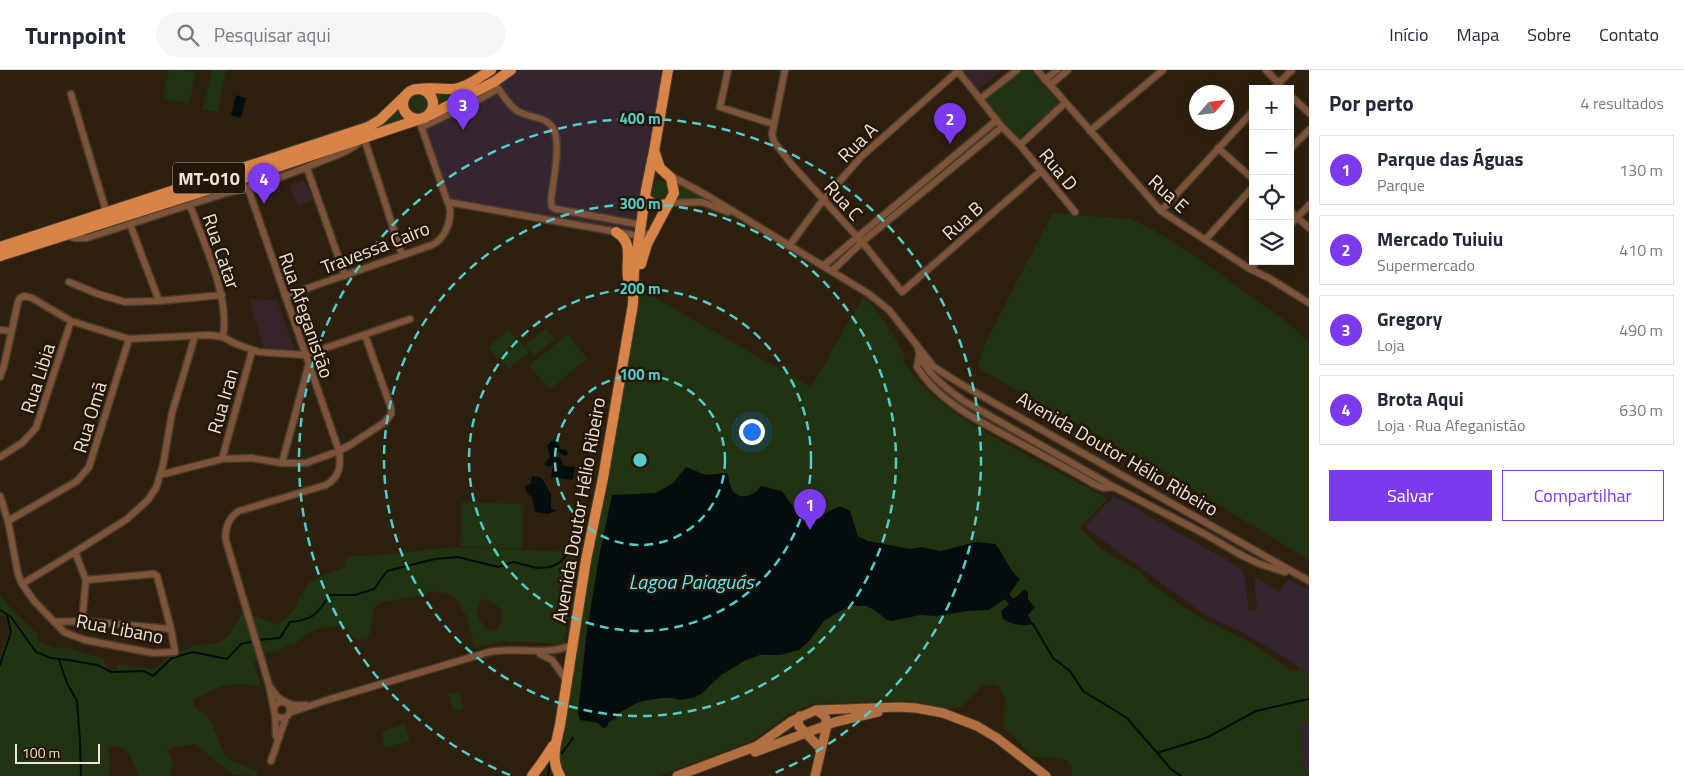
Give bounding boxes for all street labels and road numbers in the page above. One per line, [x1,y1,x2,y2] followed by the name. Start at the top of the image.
[830,115,884,169] street label: Rua A
[1033,141,1085,197] street label: Rua D
[173,162,245,194] road number: MT-010
[1142,167,1196,219] street label: Rua E
[818,173,870,227] street label: Rua C
[935,193,989,247] street label: Rua B
[196,209,249,293] street label: Rua Catar
[316,213,434,281] street label: Travessa Cairo
[272,248,342,382] street label: Rua Afeganistão
[12,339,62,417] street label: Rua Libia
[199,365,245,437] street label: Rua Iran
[64,377,114,456] street label: Rua Omã
[1012,383,1224,523] street label: Avenida Doutor Hélio Ribeiro
[544,395,612,625] street label: Avenida Doutor Hélio Ribeiro
[74,605,166,651] street label: Rua Libano

